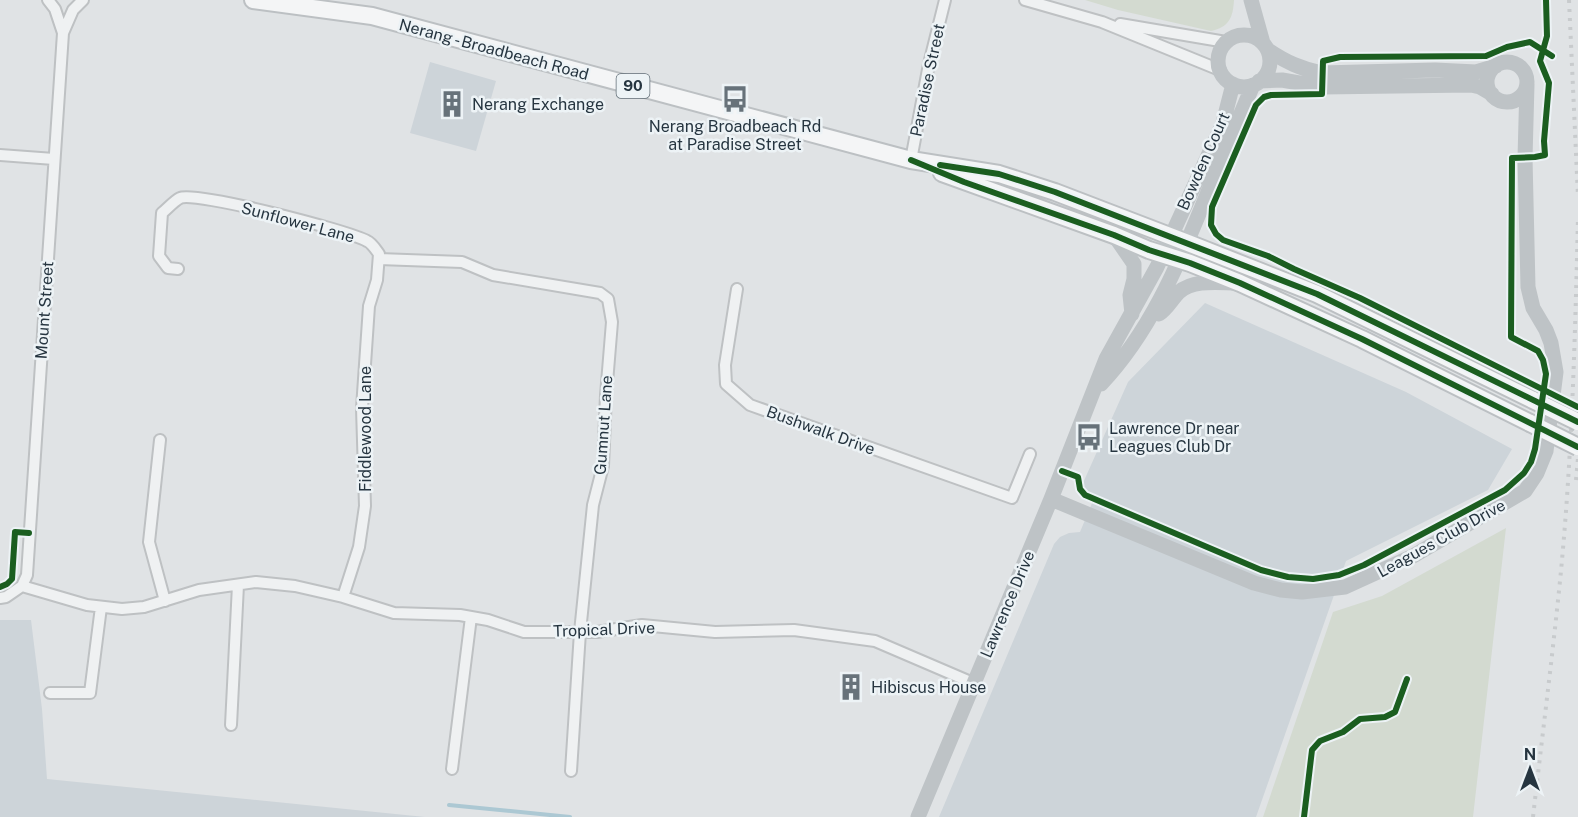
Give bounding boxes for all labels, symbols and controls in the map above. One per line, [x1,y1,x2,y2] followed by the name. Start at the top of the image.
[397,15,591,84] street label: Nerang - Broadbeach Road
[906,22,949,138] street label: Paradise Street
[616,74,650,98] road number: 90
[720,84,750,114] bus stop icon: Nerang Broadbeach Rd at Paradise Street
[437,89,467,119] building icon: Nerang Exchange
[472,95,604,114] place label: Nerang Exchange
[1173,109,1234,213] street label: Bowden Court
[649,117,821,154] place label: Nerang Broadbeach Rd at Paradise Street
[239,198,357,247] street label: Sunflower Lane
[32,260,57,360] street label: Mount Street
[356,366,375,492] street label: Fiddlewood Lane
[591,375,616,475] street label: Gumnut Lane
[764,402,878,459] street label: Bushwalk Drive
[1109,419,1239,456] place label: Lawrence Dr near Leagues Club Dr
[1074,422,1104,452] bus stop icon: Lawrence Dr near Leagues Club Dr
[1374,495,1509,581] street label: Leagues Club Drive
[976,548,1039,660] street label: Lawrence Drive
[553,618,655,641] street label: Tropical Drive
[836,672,866,702] building icon: Hibiscus House
[871,678,986,697] place label: Hibiscus House
[1500,739,1560,799] north arrow
[1524,745,1536,764] text: N

